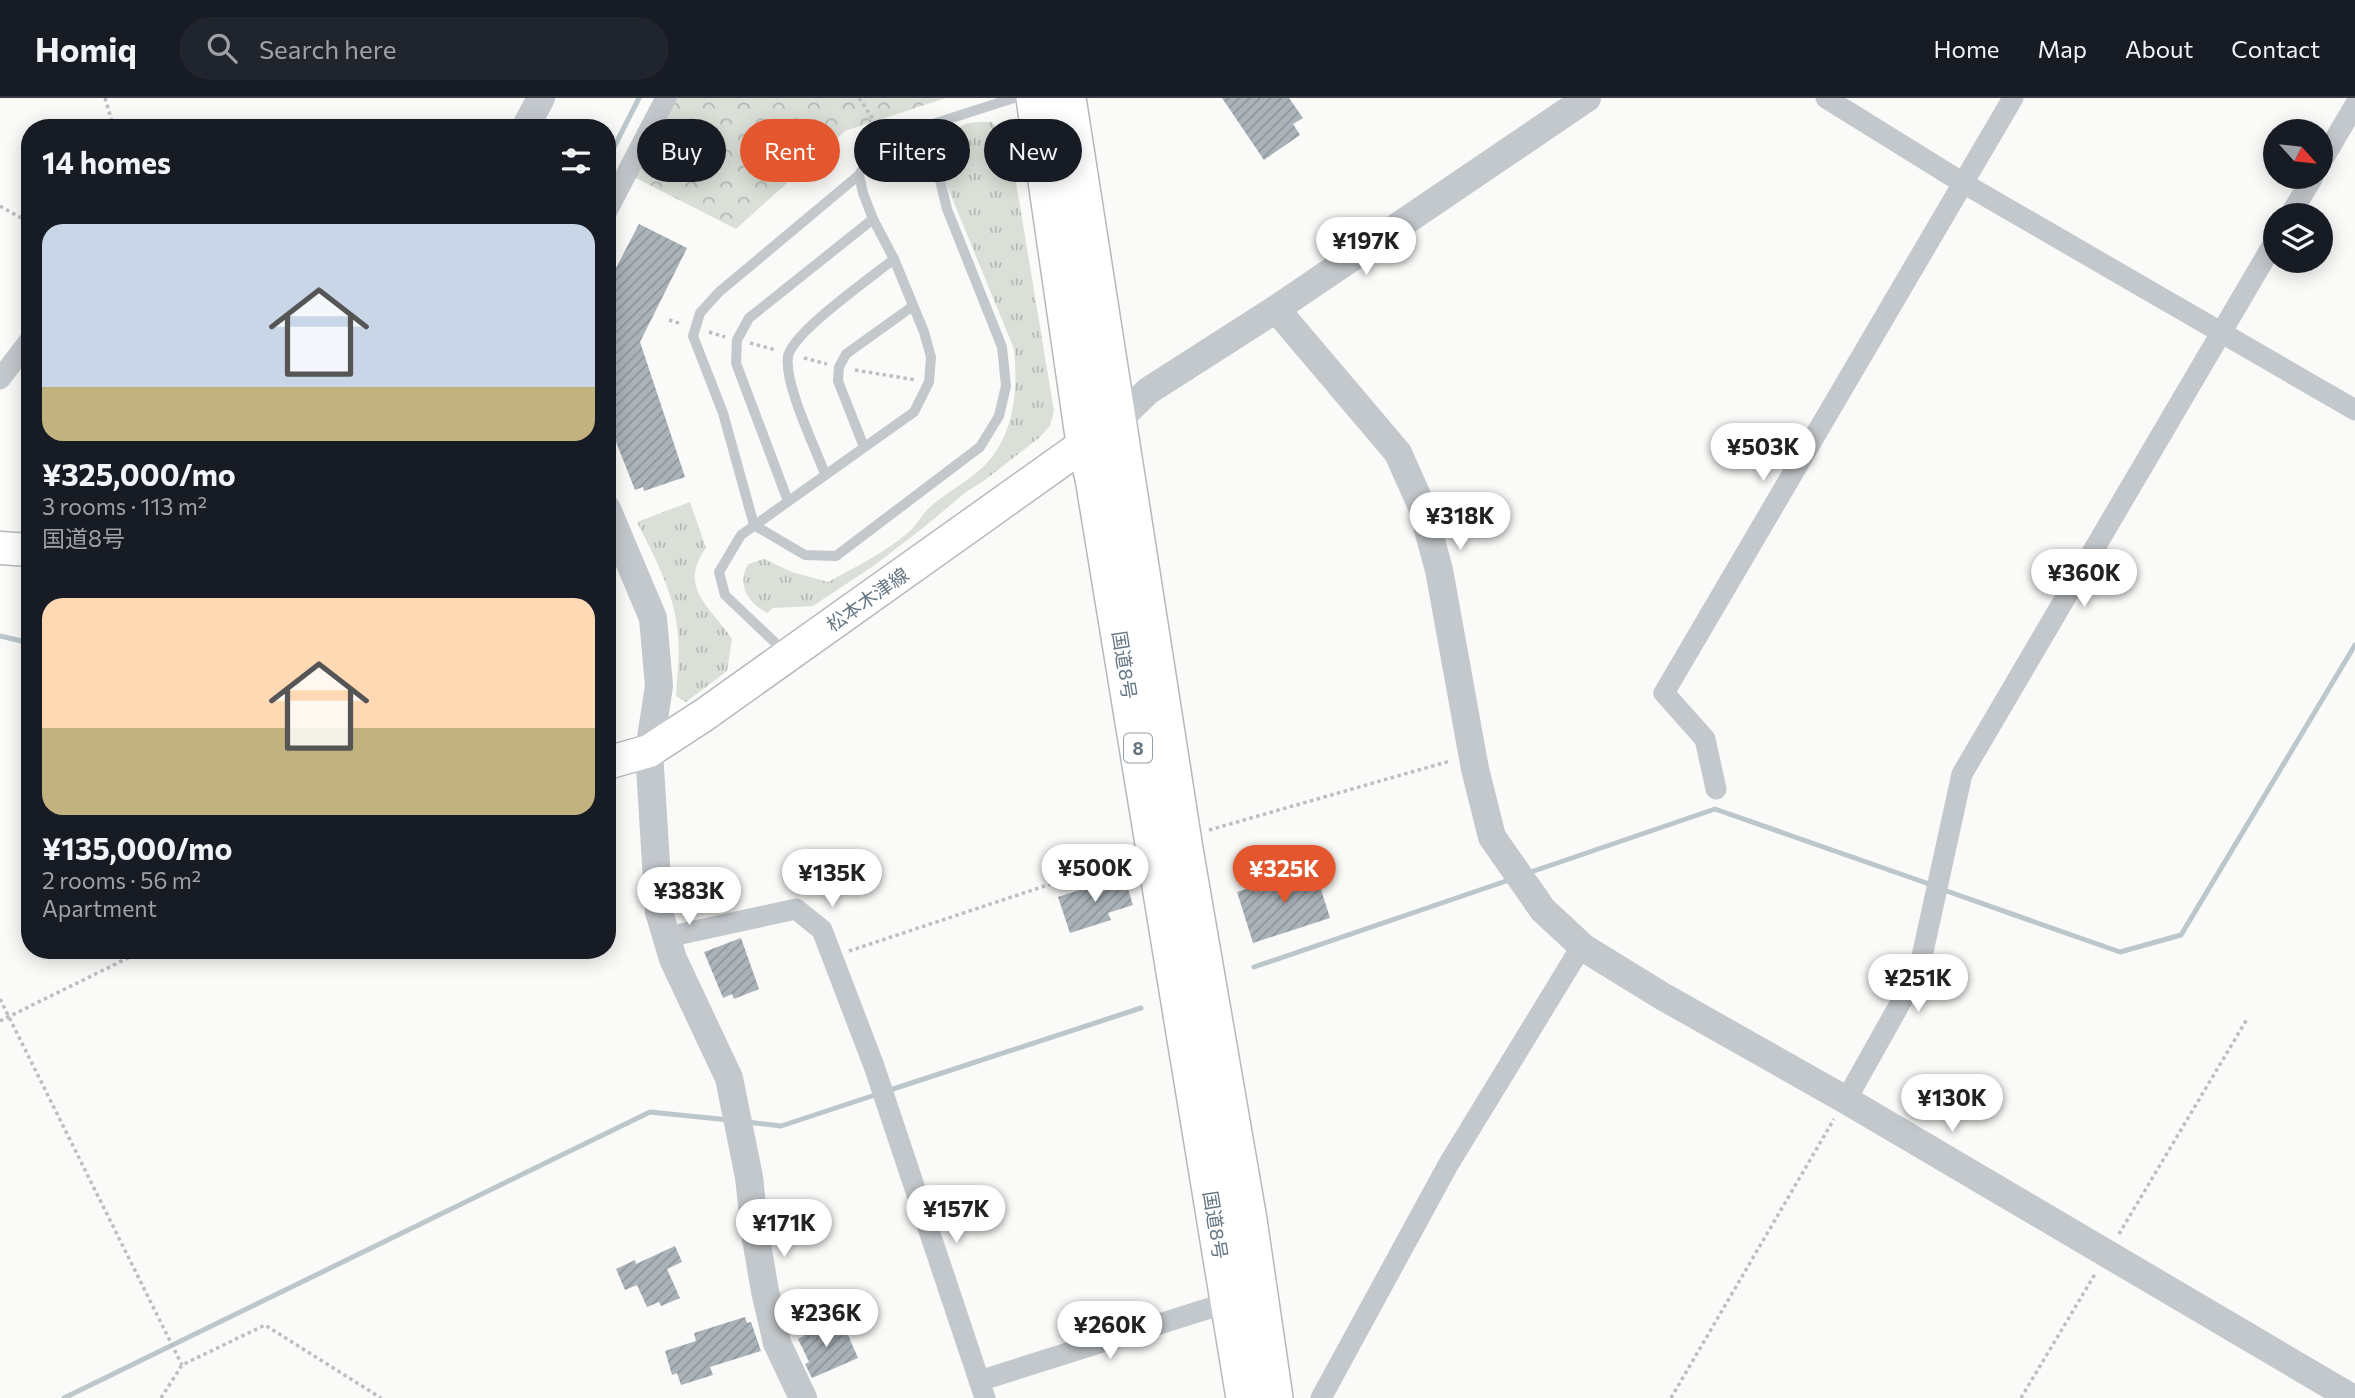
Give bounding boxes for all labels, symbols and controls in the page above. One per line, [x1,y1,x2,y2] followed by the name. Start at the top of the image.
[179,17,669,80] search box
[35,28,137,69] text: Homiq
[203,29,241,67] icon: search
[259,33,396,64] text: Search here
[1934,34,2000,63] text: Home
[2038,34,2087,63] text: Map
[2125,34,2193,63] text: About
[2231,34,2320,63] text: Contact
[637,119,726,182] chip: Buy
[740,119,840,182] chip: Rent
[854,119,970,182] chip: Filters
[984,119,1082,182] chip: New
[2263,119,2333,189] north arrow
[2263,119,2333,273] map controls
[557,142,595,180] icon: filters
[42,143,171,180] text: 14 homes
[2263,203,2333,273] button: layers
[1317,218,1415,277] pin: ¥197K
[1332,226,1400,254] text: ¥197K
[256,269,382,395] icon: home
[1714,424,1812,483] pin: ¥503K
[1727,432,1799,460] text: ¥503K
[42,455,236,492] text: ¥325,000/mo
[42,492,207,520] text: 3 rooms · 113 m²
[1411,492,1509,552] pin: ¥318K
[1426,501,1494,529] text: ¥318K
[42,524,125,552] text: 国道8号
[2035,550,2133,609] pin: ¥360K
[2047,558,2121,586] text: ¥360K
[821,562,913,636] street label: 松本木津線
[1108,629,1142,701] street label: 国道8号
[256,643,382,769] icon: home
[1124,734,1152,762] road number: 8
[42,829,232,866] text: ¥135,000/mo
[1046,844,1144,904] pin: ¥500K
[1235,846,1333,905] pin: ¥325K
[783,850,881,909] pin: ¥135K
[1058,853,1133,881] text: ¥500K
[1249,854,1319,882] text: ¥325K
[798,858,866,886] text: ¥135K
[42,866,201,894] text: 2 rooms · 56 m²
[640,868,738,927] pin: ¥383K
[653,876,725,904] text: ¥383K
[42,894,157,922] text: Apartment
[1869,954,1967,1014] pin: ¥251K
[1884,963,1952,991] text: ¥251K
[1903,1074,2001,1134] pin: ¥130K
[1917,1083,1987,1111] text: ¥130K
[907,1186,1005,1245] pin: ¥157K
[1199,1189,1233,1261] street label: 国道8号
[922,1194,990,1222] text: ¥157K
[735,1200,833,1259] pin: ¥171K
[752,1208,816,1236] text: ¥171K
[777,1290,875,1349] pin: ¥236K
[790,1298,862,1326] text: ¥236K
[1061,1302,1159,1361] pin: ¥260K
[1073,1310,1147,1338] text: ¥260K

